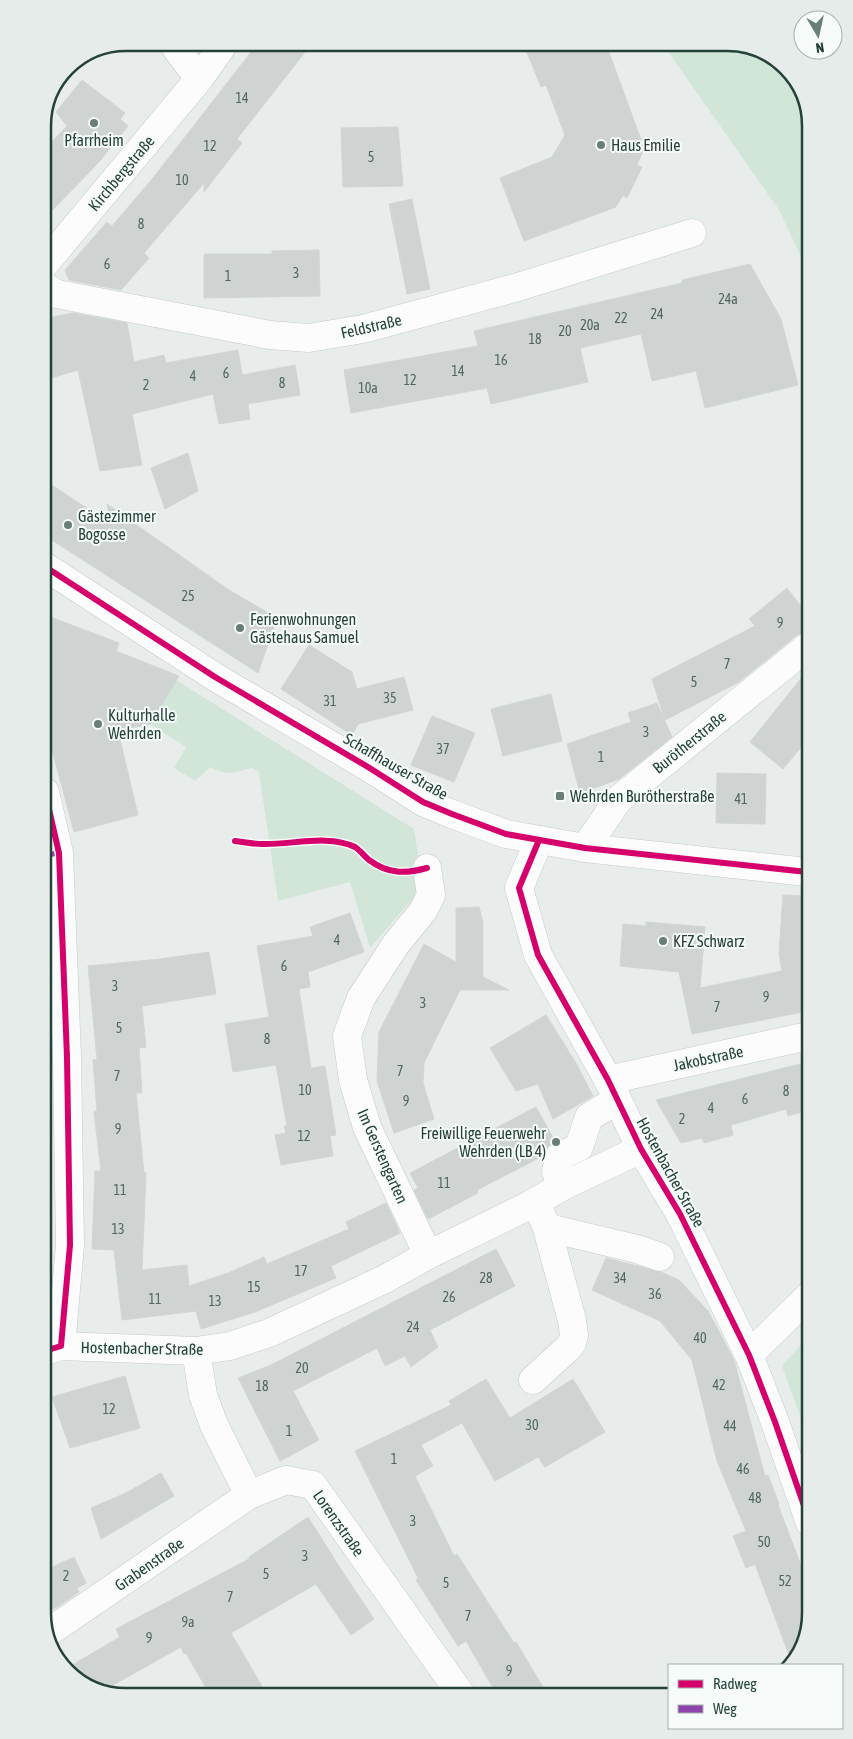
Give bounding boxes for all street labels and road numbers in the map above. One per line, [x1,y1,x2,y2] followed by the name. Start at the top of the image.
[84,132,158,215] street label: Kirchbergstraße
[339,310,403,342] street label: Feldstraße
[649,707,729,777] street label: Burötherstraße
[341,729,451,803] street label: Schaffhauser Straße
[671,1042,745,1074] street label: Jakobstraße
[353,1106,412,1206] street label: Im Gerstengarten
[633,1114,709,1230] street label: Hostenbacher Straße
[80,1338,204,1358] street label: Hostenbacher Straße
[310,1487,368,1559] street label: Lorenzstraße
[111,1534,187,1594] street label: Grabenstraße

